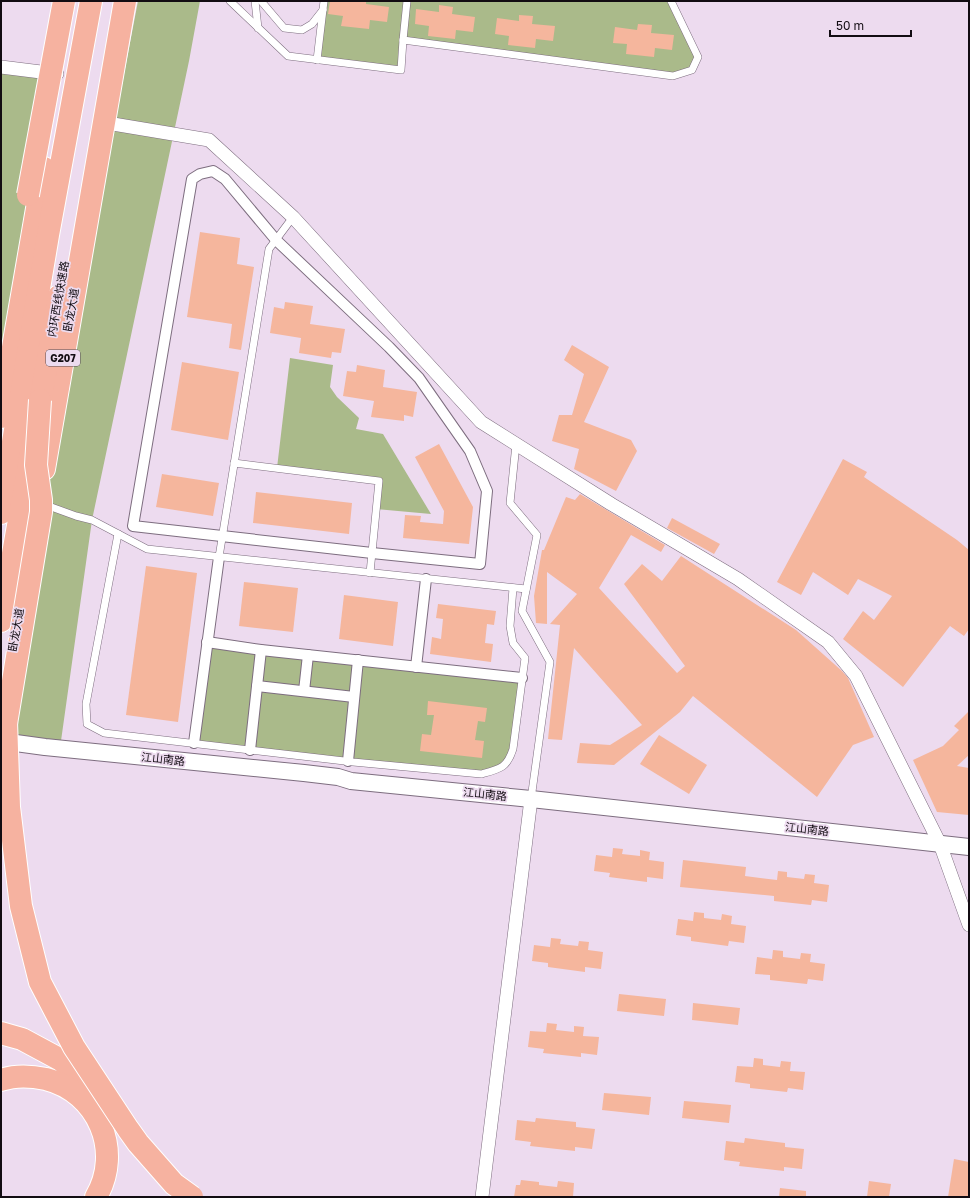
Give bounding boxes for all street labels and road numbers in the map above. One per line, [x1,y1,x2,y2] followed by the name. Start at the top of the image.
[44,260,71,338] street label: 内环西线快速路
[60,287,81,333] street label: 卧龙大道
[46,350,80,366] road number: G207
[5,607,26,653] street label: 卧龙大道
[140,750,186,767] street label: 江山南路
[462,785,508,802] street label: 江山南路
[784,820,830,837] street label: 江山南路

